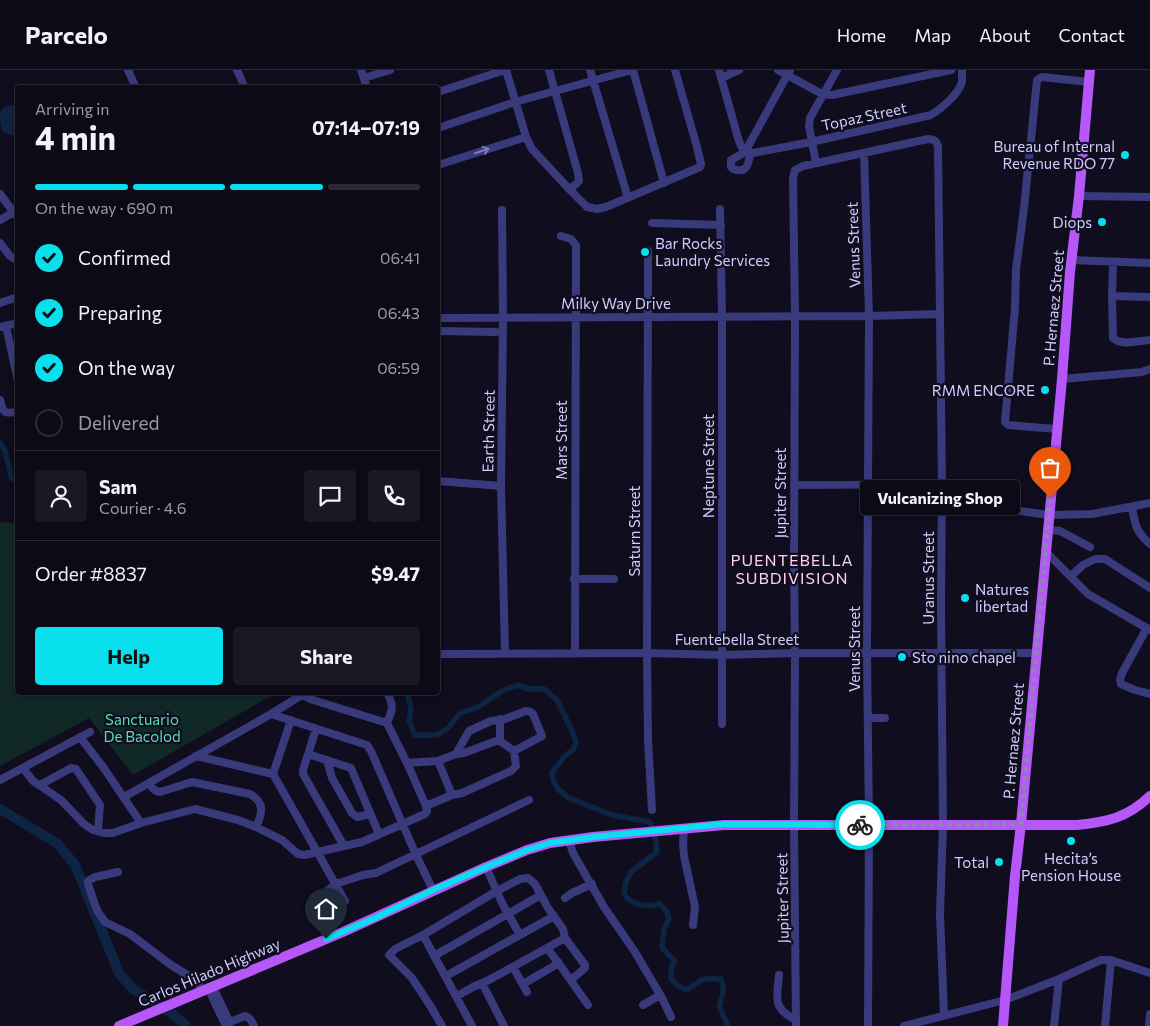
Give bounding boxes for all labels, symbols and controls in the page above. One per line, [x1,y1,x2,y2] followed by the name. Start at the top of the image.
[25,20,108,49] text: Parcelo
[837,24,886,46] text: Home
[914,24,951,46] text: Map
[979,24,1031,46] text: About
[1059,24,1125,46] text: Contact
[820,98,908,134] street label: Topaz Street
[35,99,109,118] text: Arriving in
[312,116,420,139] text: 07:14–07:19
[35,117,116,157] text: 4 min
[994,137,1115,172] place label: Bureau of Internal Revenue RDO 77
[473,146,489,155] one-way arrow
[1119,149,1131,161] marker: Bureau of Internal Revenue RDO 77
[35,198,173,217] text: On the way · 690 m
[843,202,863,288] street label: Venus Street
[1053,213,1092,231] place label: Diops
[1096,216,1108,228] marker: Diops
[655,234,770,269] place label: Bar Rocks Laundry Services
[35,244,63,272] icon: check
[78,246,171,269] text: Confirmed
[639,246,651,258] marker: Bar Rocks Laundry Services
[380,248,420,267] text: 06:41
[1039,249,1067,367] street label: P. Hernaez Street
[561,294,671,312] street label: Milky Way Drive
[35,299,63,327] icon: check
[78,301,162,324] text: Preparing
[377,303,420,322] text: 06:43
[35,354,63,382] icon: check
[78,356,175,379] text: On the way
[377,358,420,377] text: 06:59
[932,381,1035,399] place label: RMM ENCORE
[1039,384,1051,396] marker: RMM ENCORE
[478,389,498,473] street label: Earth Street
[552,400,570,480] street label: Mars Street
[78,411,159,434] text: Delivered
[699,414,717,518] street label: Neptune Street
[1029,447,1071,498] pin
[771,448,789,538] street label: Jupiter Street
[1036,454,1064,482] icon: bag
[35,470,87,522] button: person
[304,470,356,522] button: chat
[368,470,420,522] button: phone
[99,475,137,498] text: Sam
[860,480,1020,516] callout: Vulcanizing Shop
[625,485,643,577] street label: Saturn Street
[877,488,1003,507] text: Vulcanizing Shop
[99,498,186,517] text: Courier · 4.6
[919,531,937,625] street label: Uranus Street
[730,550,854,587] district label: PUENTEBELLA SUBDIVISION
[35,562,147,585] text: Order #8837
[371,562,420,585] text: $9.47
[975,580,1029,615] place label: Natures libertad
[959,592,971,604] marker: Natures libertad
[845,606,863,692] street label: Venus Street
[35,627,223,685] button: Help
[233,627,420,685] button: Share
[675,630,799,648] street label: Fuentebella Street
[912,648,1016,666] place label: Sto nino chapel
[896,651,908,663] marker: Sto nino chapel
[999,682,1027,800] street label: P. Hernaez Street
[103,710,181,745] park label: Sanctuario De Bacolod
[835,800,885,850] courier
[846,811,874,839] icon: bike
[1065,835,1077,847] marker: Hecita’s Pension House
[1021,849,1121,884] place label: Hecita’s Pension House
[772,853,792,943] street label: Jupiter Street
[954,853,989,871] place label: Total
[993,856,1005,868] marker: Total
[305,888,347,939] pin
[312,895,340,923] icon: home
[135,934,283,1010] street label: Carlos Hilado Highway

